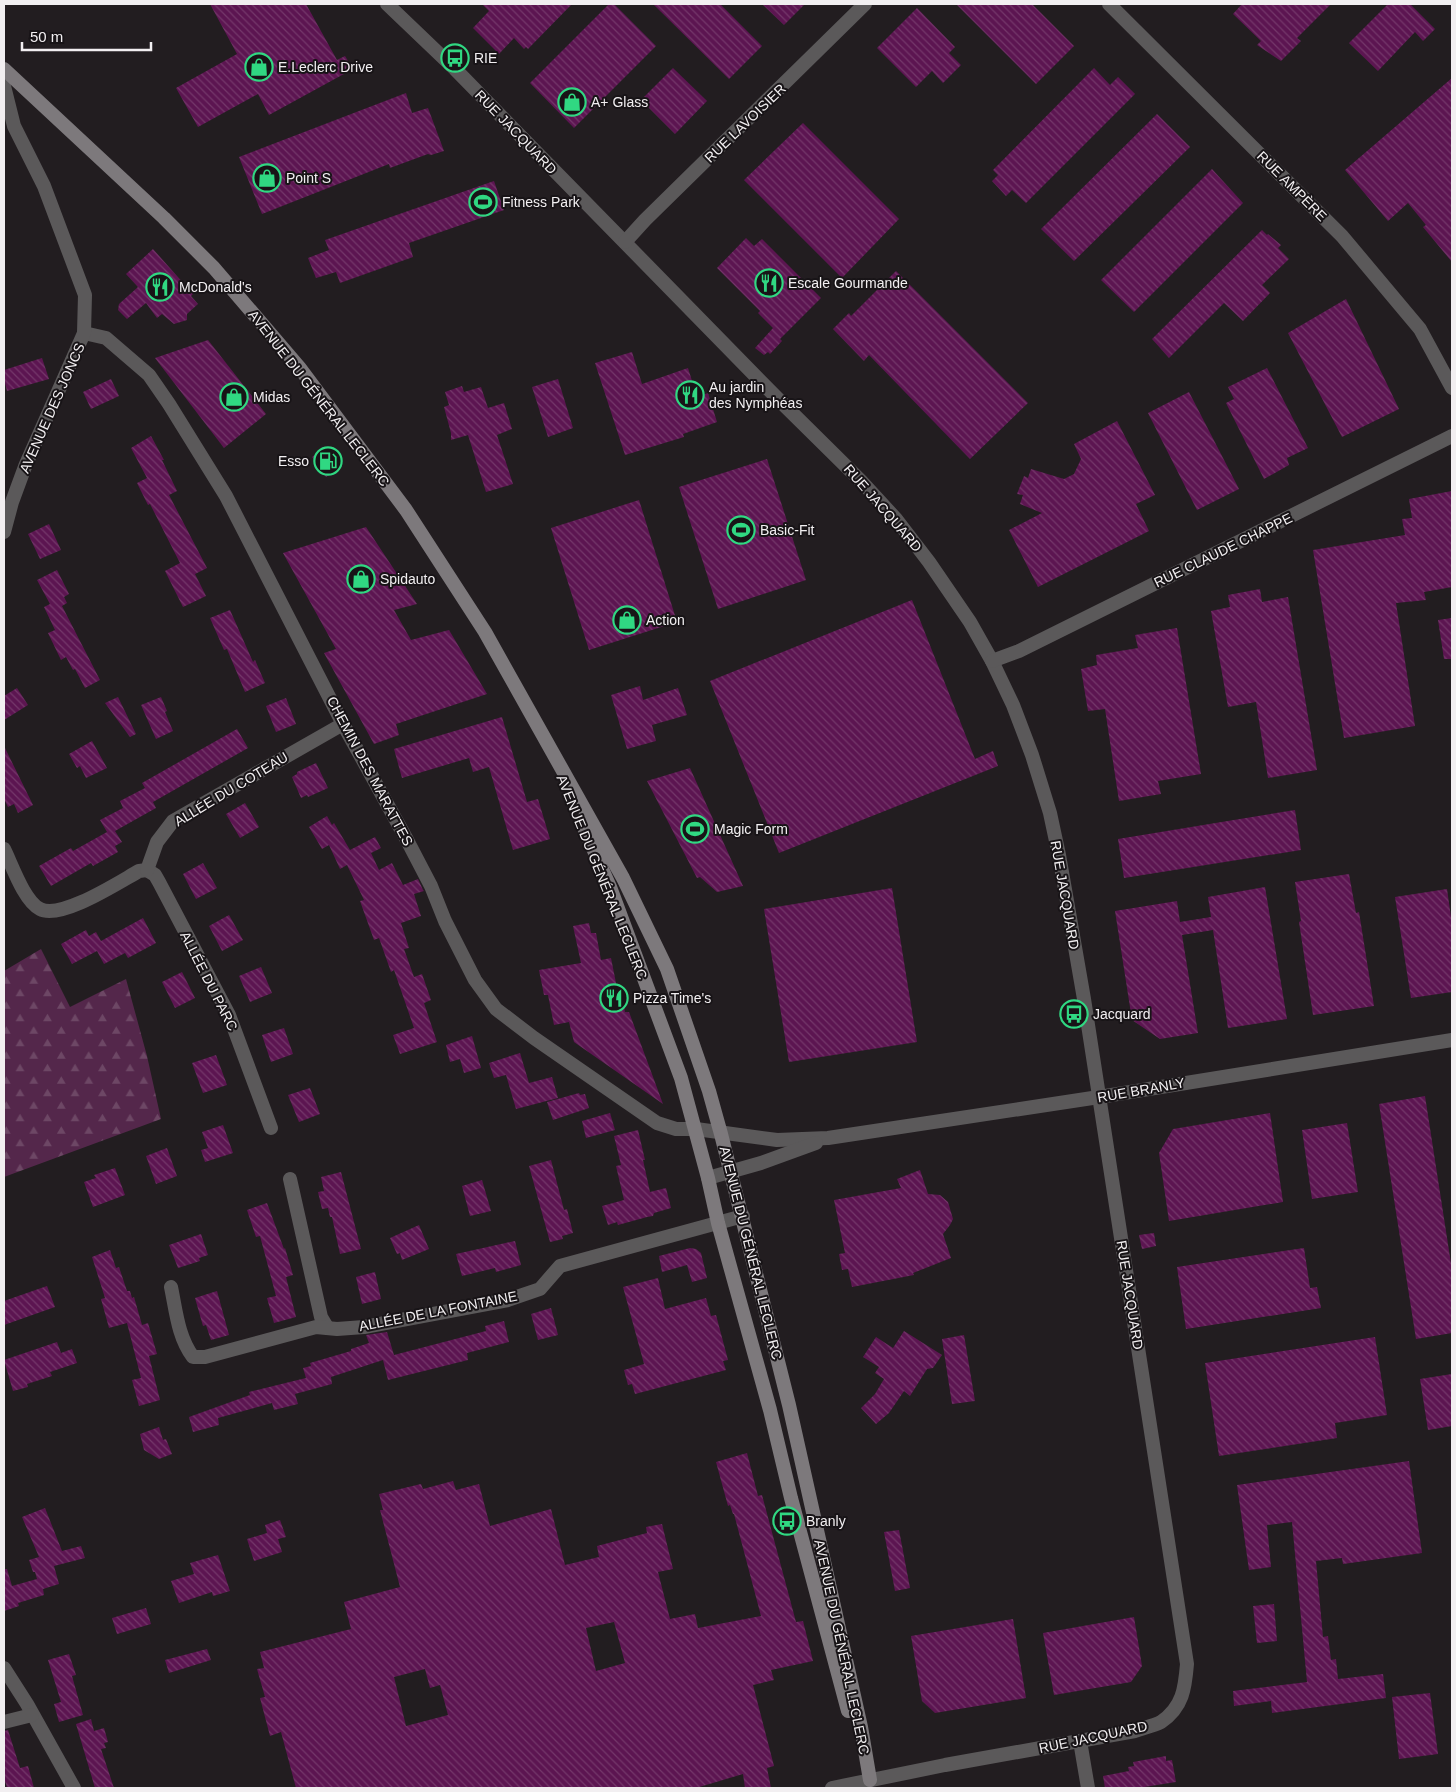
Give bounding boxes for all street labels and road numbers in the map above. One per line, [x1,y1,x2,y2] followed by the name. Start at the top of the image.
[701,80,789,166] street label: RUE LAVOISIER
[472,87,560,177] street label: RUE JACQUARD
[1254,148,1330,224] street label: RUE AMPÈRE
[245,307,393,489] street label: AVENUE DU GÉNÉRAL LECLERC
[16,341,88,475] street label: AVENUE DES JONCS
[841,461,925,555] street label: RUE JACQUARD
[1151,510,1295,590] street label: RUE CLAUDE CHAPPE
[324,694,416,848] street label: CHEMIN DES MARATTES
[171,749,291,829] street label: ALLÉE DU COTEAU
[553,772,651,982] street label: AVENUE DU GÉNÉRAL LECLERC
[1048,839,1082,951] street label: RUE JACQUARD
[177,929,241,1033] street label: ALLÉE DU PARC
[1096,1074,1187,1106] street label: RUE BRANLY
[717,1145,785,1361] street label: AVENUE DU GÉNÉRAL LECLERC
[1113,1239,1147,1351] street label: RUE JACQUARD
[358,1288,518,1334] street label: ALLÉE DE LA FONTAINE
[811,1538,873,1756] street label: AVENUE DU GÉNÉRAL LECLERC
[1037,1718,1149,1756] street label: RUE JACQUARD

